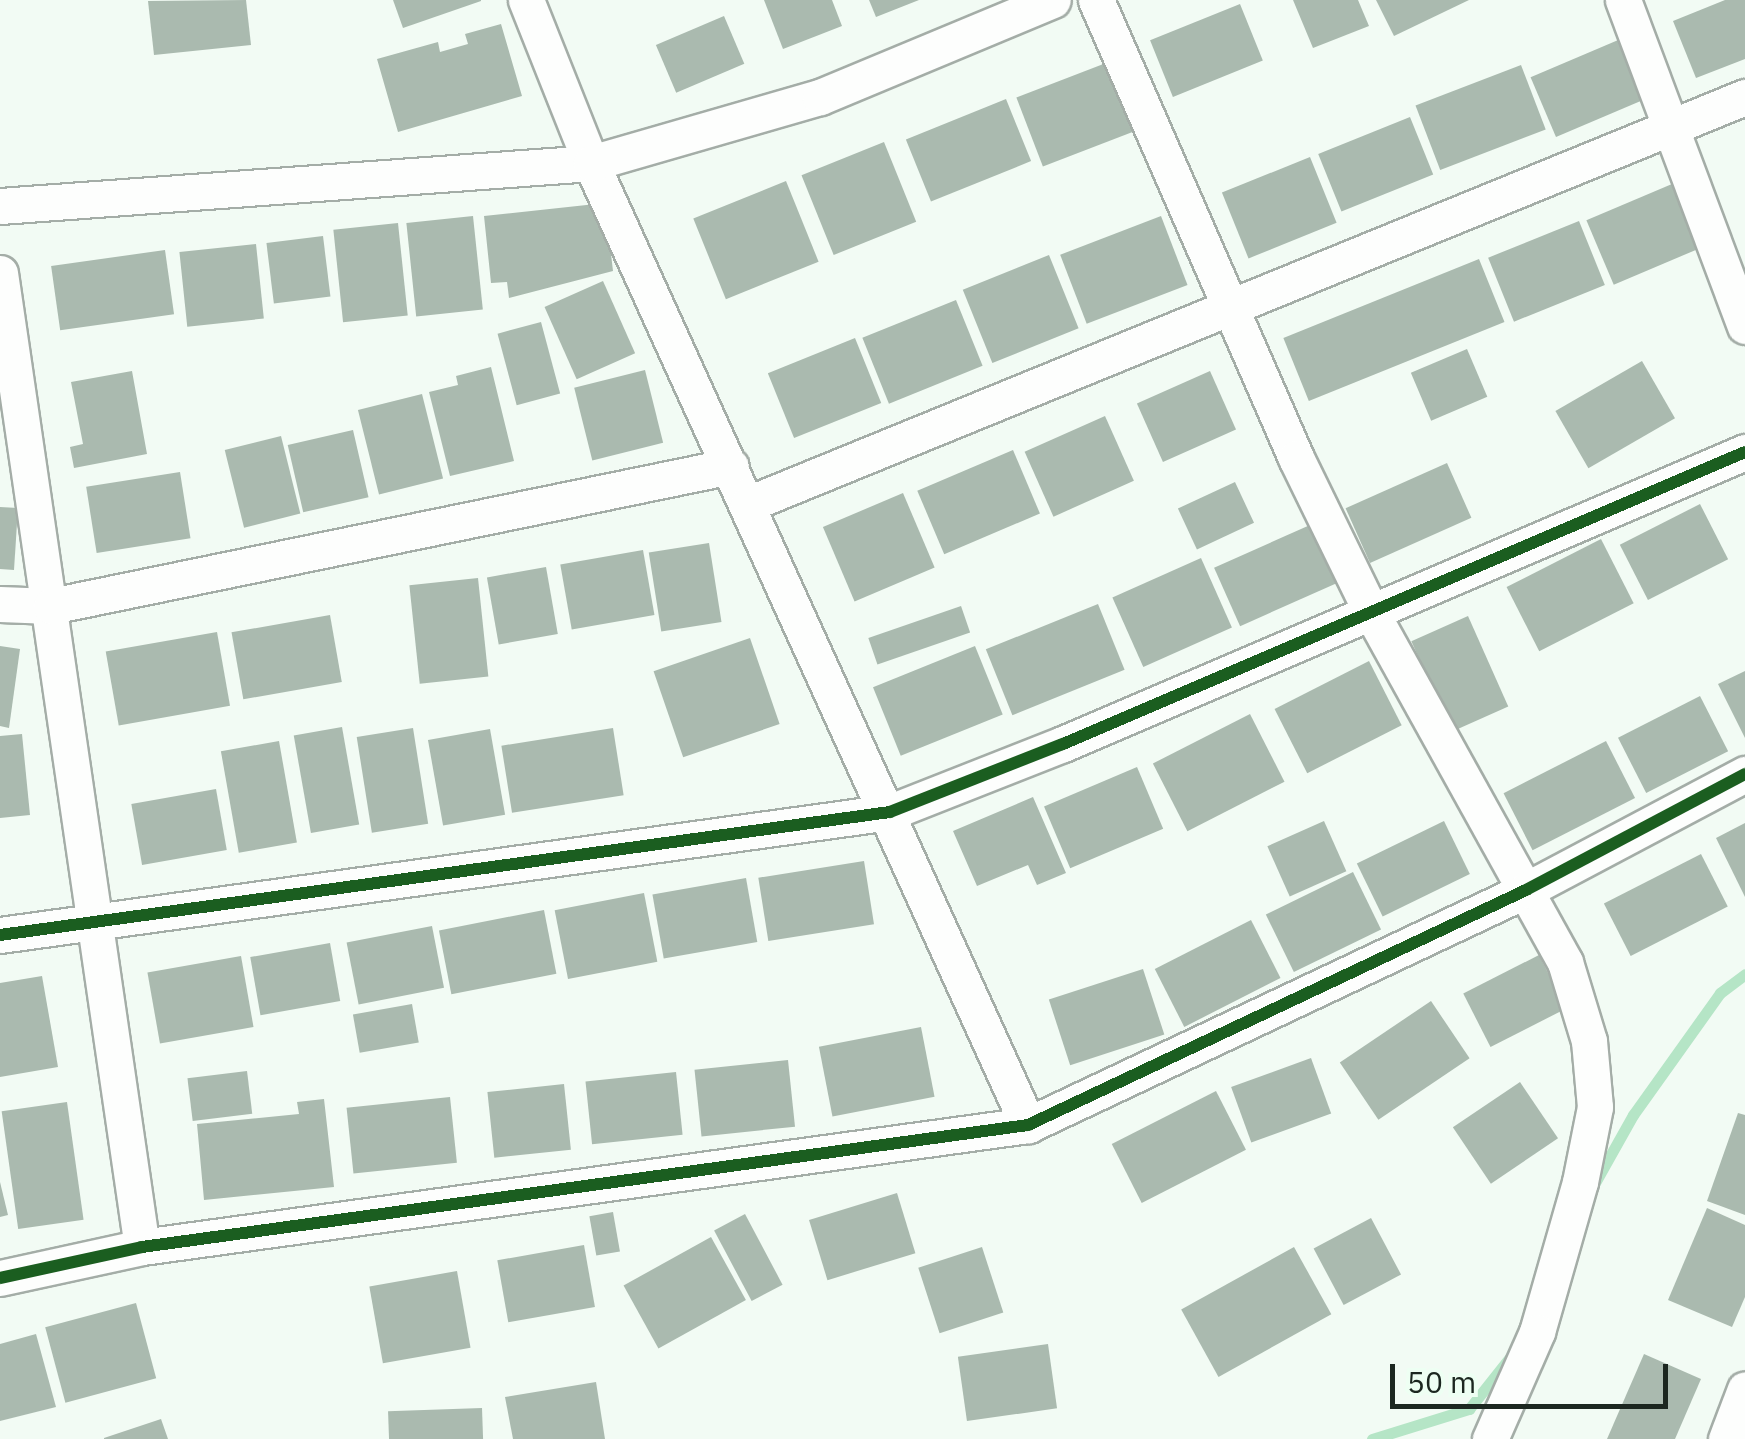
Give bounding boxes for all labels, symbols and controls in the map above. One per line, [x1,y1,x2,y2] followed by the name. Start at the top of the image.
[1395,1344,1672,1406] scale bar
[1407,1362,1476,1401] text: 50 m

